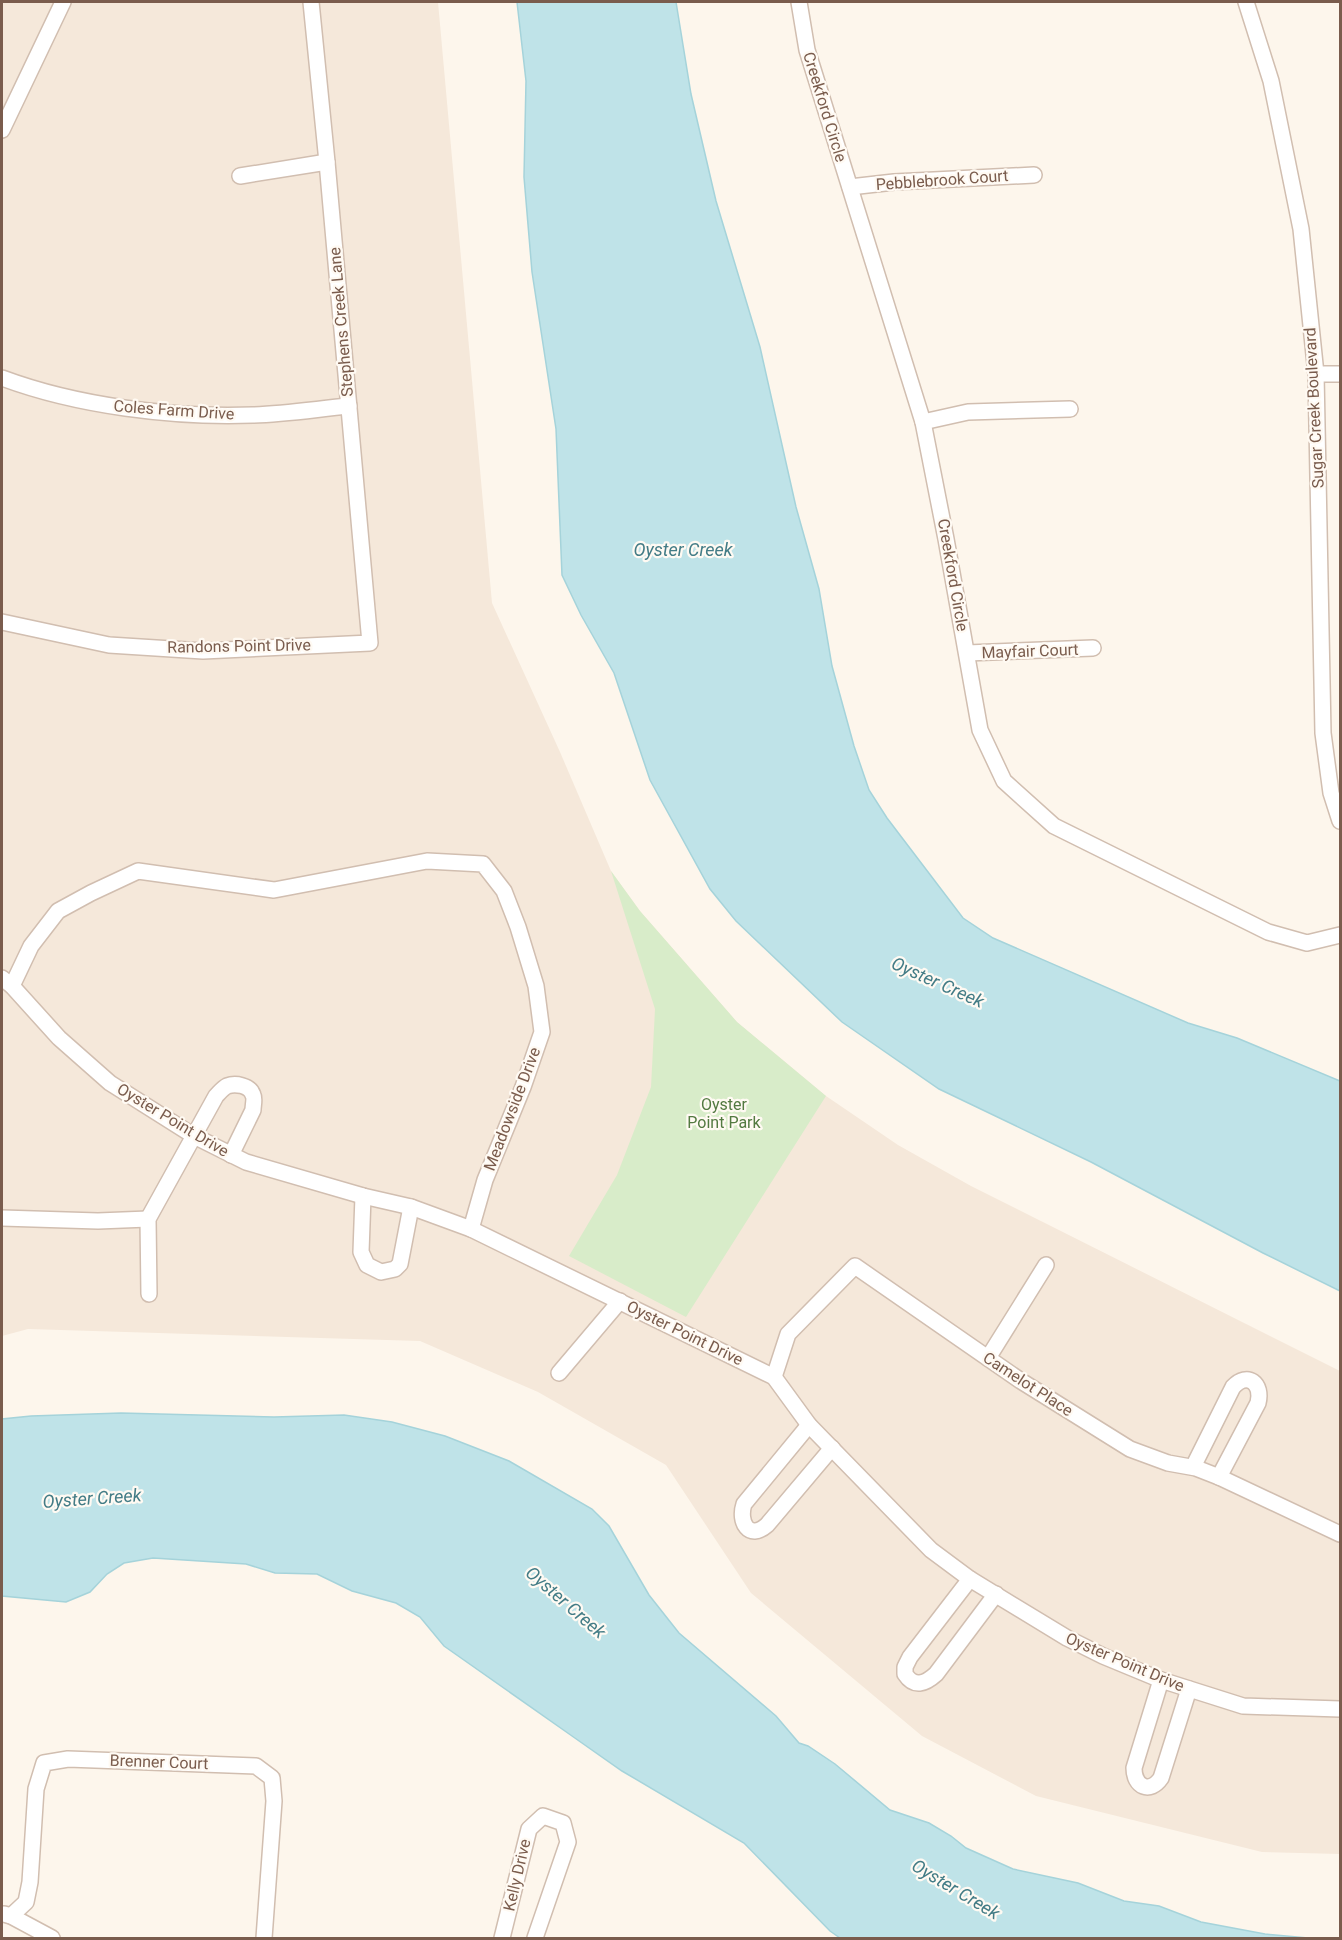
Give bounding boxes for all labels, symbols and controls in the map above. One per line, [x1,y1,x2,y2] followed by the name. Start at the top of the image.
[799,50,851,164] street label: Creekford Circle
[875,166,1009,194] street label: Pebblebrook Court
[325,246,357,398] street label: Stephens Creek Lane
[1300,327,1328,489] street label: Sugar Creek Boulevard
[113,396,235,424] street label: Coles Farm Drive
[934,517,972,633] street label: Creekford Circle
[633,539,734,560] water label: Oyster Creek
[167,635,311,657] street label: Randons Point Drive
[981,640,1079,662] street label: Mayfair Court
[888,952,989,1012] water label: Oyster Creek
[480,1044,544,1174] street label: Meadowside Drive
[114,1079,232,1161] street label: Oyster Point Drive
[687,1095,762,1132] park label: Oyster Point Park
[624,1297,746,1369] street label: Oyster Point Drive
[979,1348,1077,1420] street label: Camelot Place
[42,1484,143,1512] water label: Oyster Creek
[522,1562,611,1643] water label: Oyster Creek
[1063,1628,1187,1696] street label: Oyster Point Drive
[109,1751,209,1773] street label: Brenner Court
[499,1837,535,1913] street label: Kelly Drive
[908,1854,1005,1924] water label: Oyster Creek

